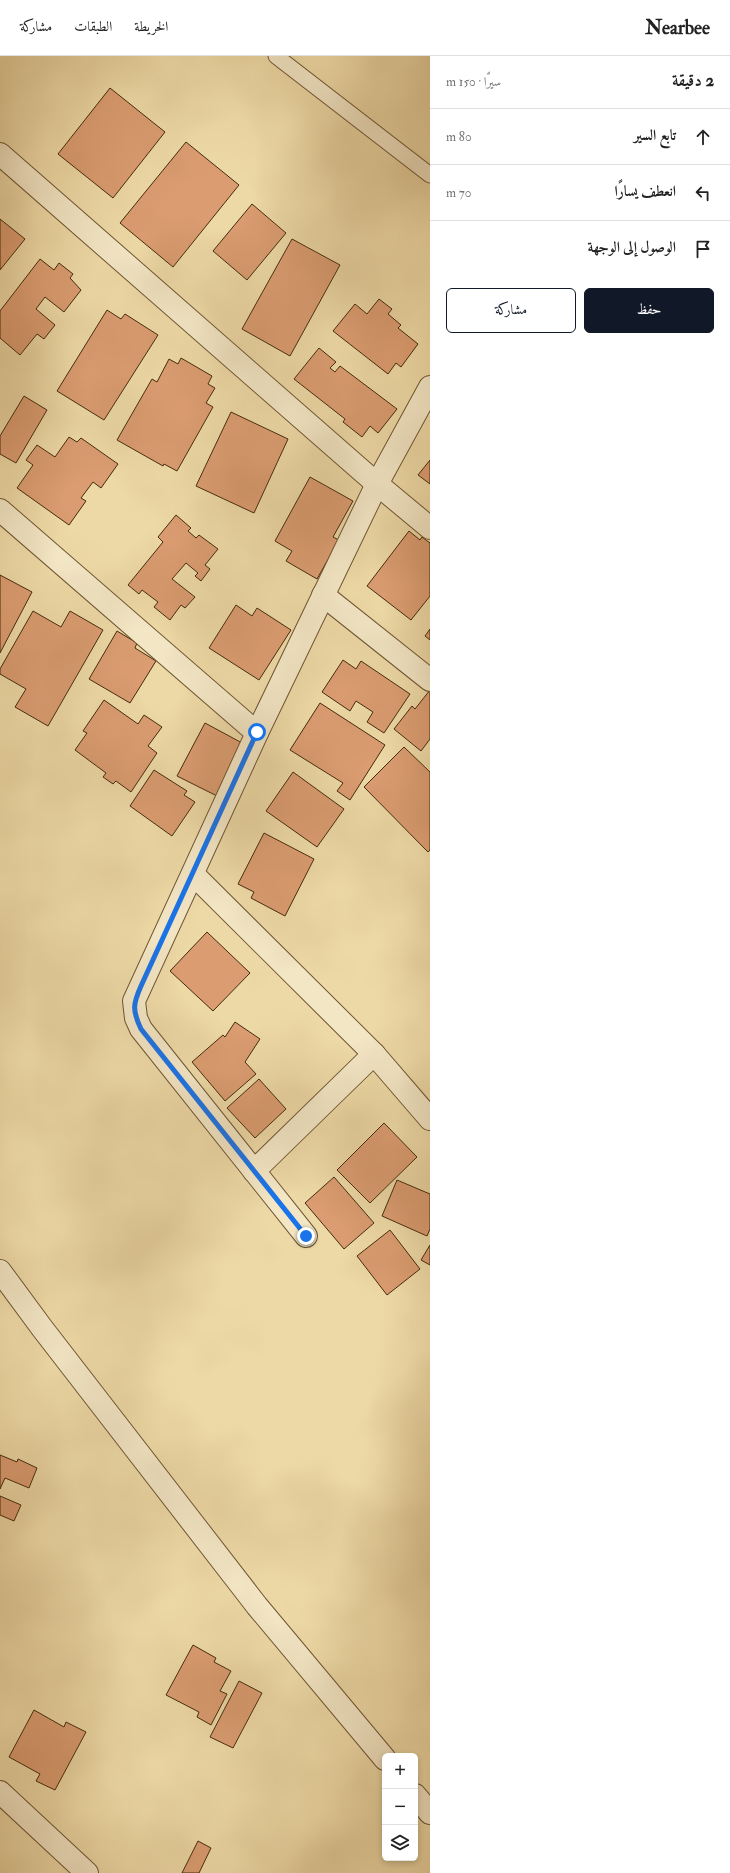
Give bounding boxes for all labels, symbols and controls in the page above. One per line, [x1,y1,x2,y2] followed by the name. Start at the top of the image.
[645,16,710,40] text: Nearbee
[20,18,52,35] text: مشاركة
[74,18,112,35] text: الطبقات
[134,18,168,35] text: الخريطة
[672,70,714,91] text: 2 دقيقة
[446,74,501,90] text: سيرًا · 150 m
[634,126,676,145] text: تابع السير
[692,126,714,148] icon: ahead
[446,129,472,145] text: 80 m
[615,182,676,201] text: انعطف يسارًا
[692,182,714,204] icon: left
[446,185,471,201] text: 70 m
[588,238,676,257] text: الوصول إلى الوجهة
[692,238,714,260] icon: arrive
[446,288,576,333] button: مشاركة
[584,288,714,333] button: حفظ
[248,723,266,741] route start
[297,1227,315,1245] route end
[382,1753,418,1861] map controls
[382,1753,418,1789] button: +
[382,1789,418,1825] button: −
[382,1825,418,1861] button: layers

